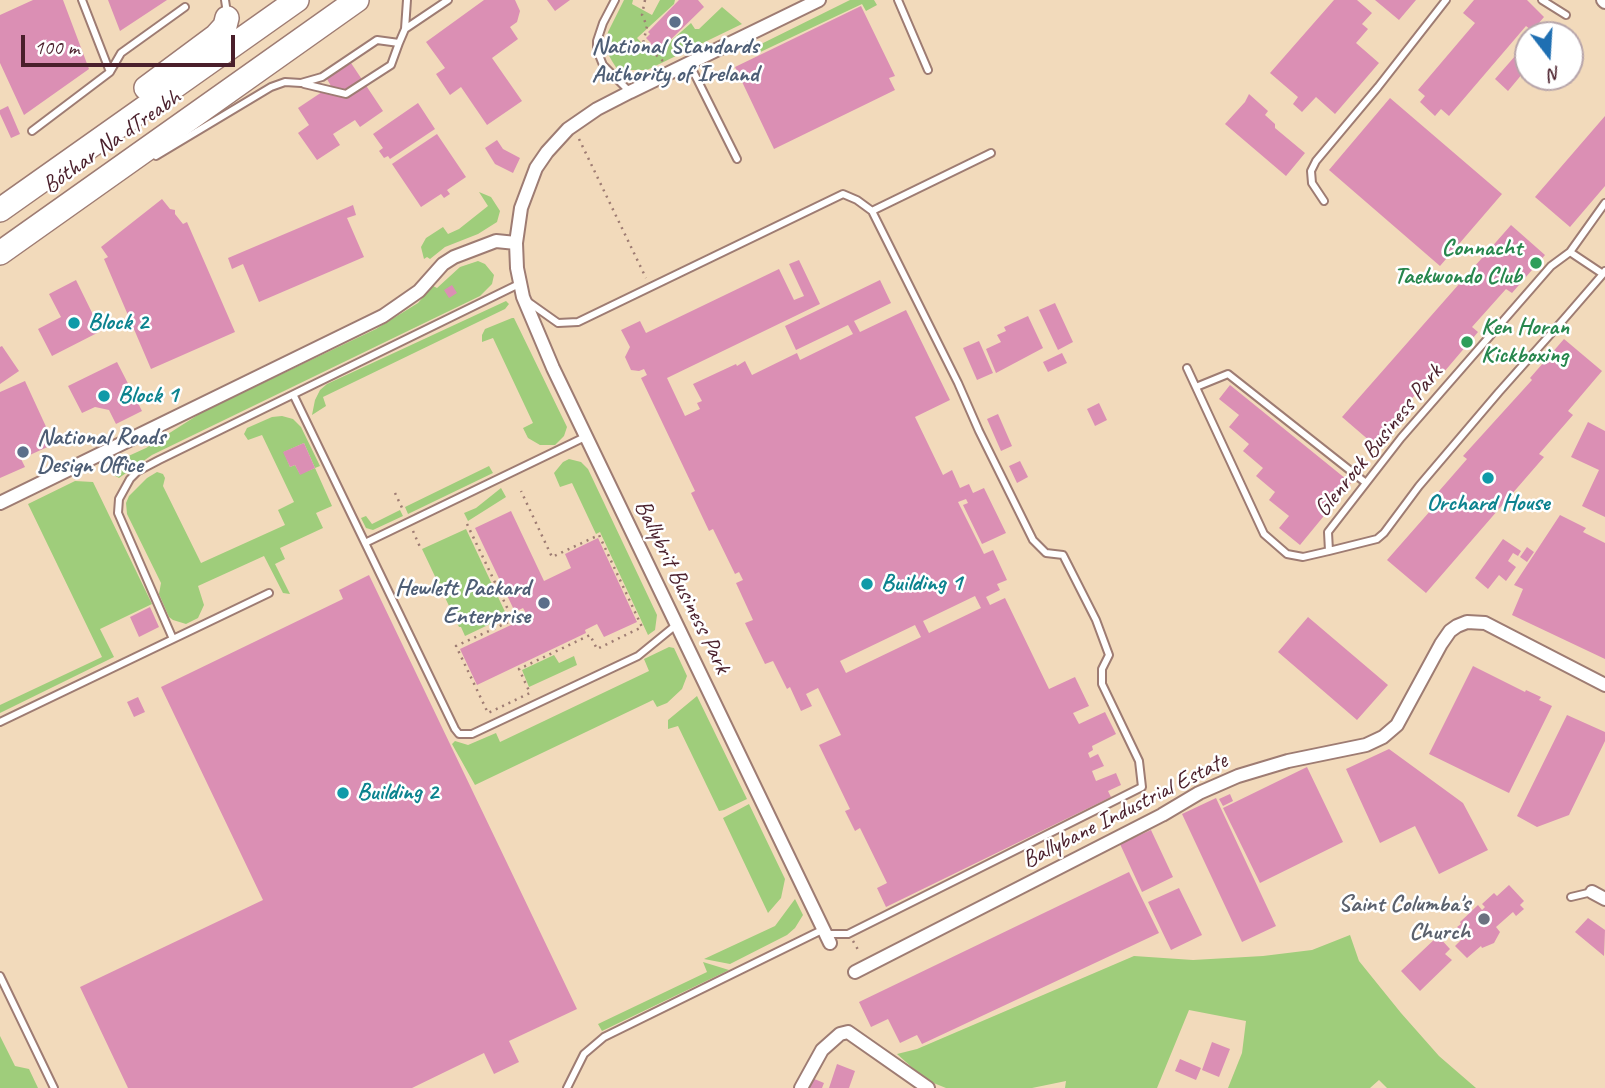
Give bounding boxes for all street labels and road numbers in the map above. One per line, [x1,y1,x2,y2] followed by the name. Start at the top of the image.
[37,84,187,200] street label: Bóthar Na dTreabh
[1309,359,1449,523] street label: Glenrock Business Park
[628,496,736,678] street label: Ballybrit Business Park
[1018,747,1232,875] street label: Ballybane Industrial Estate

